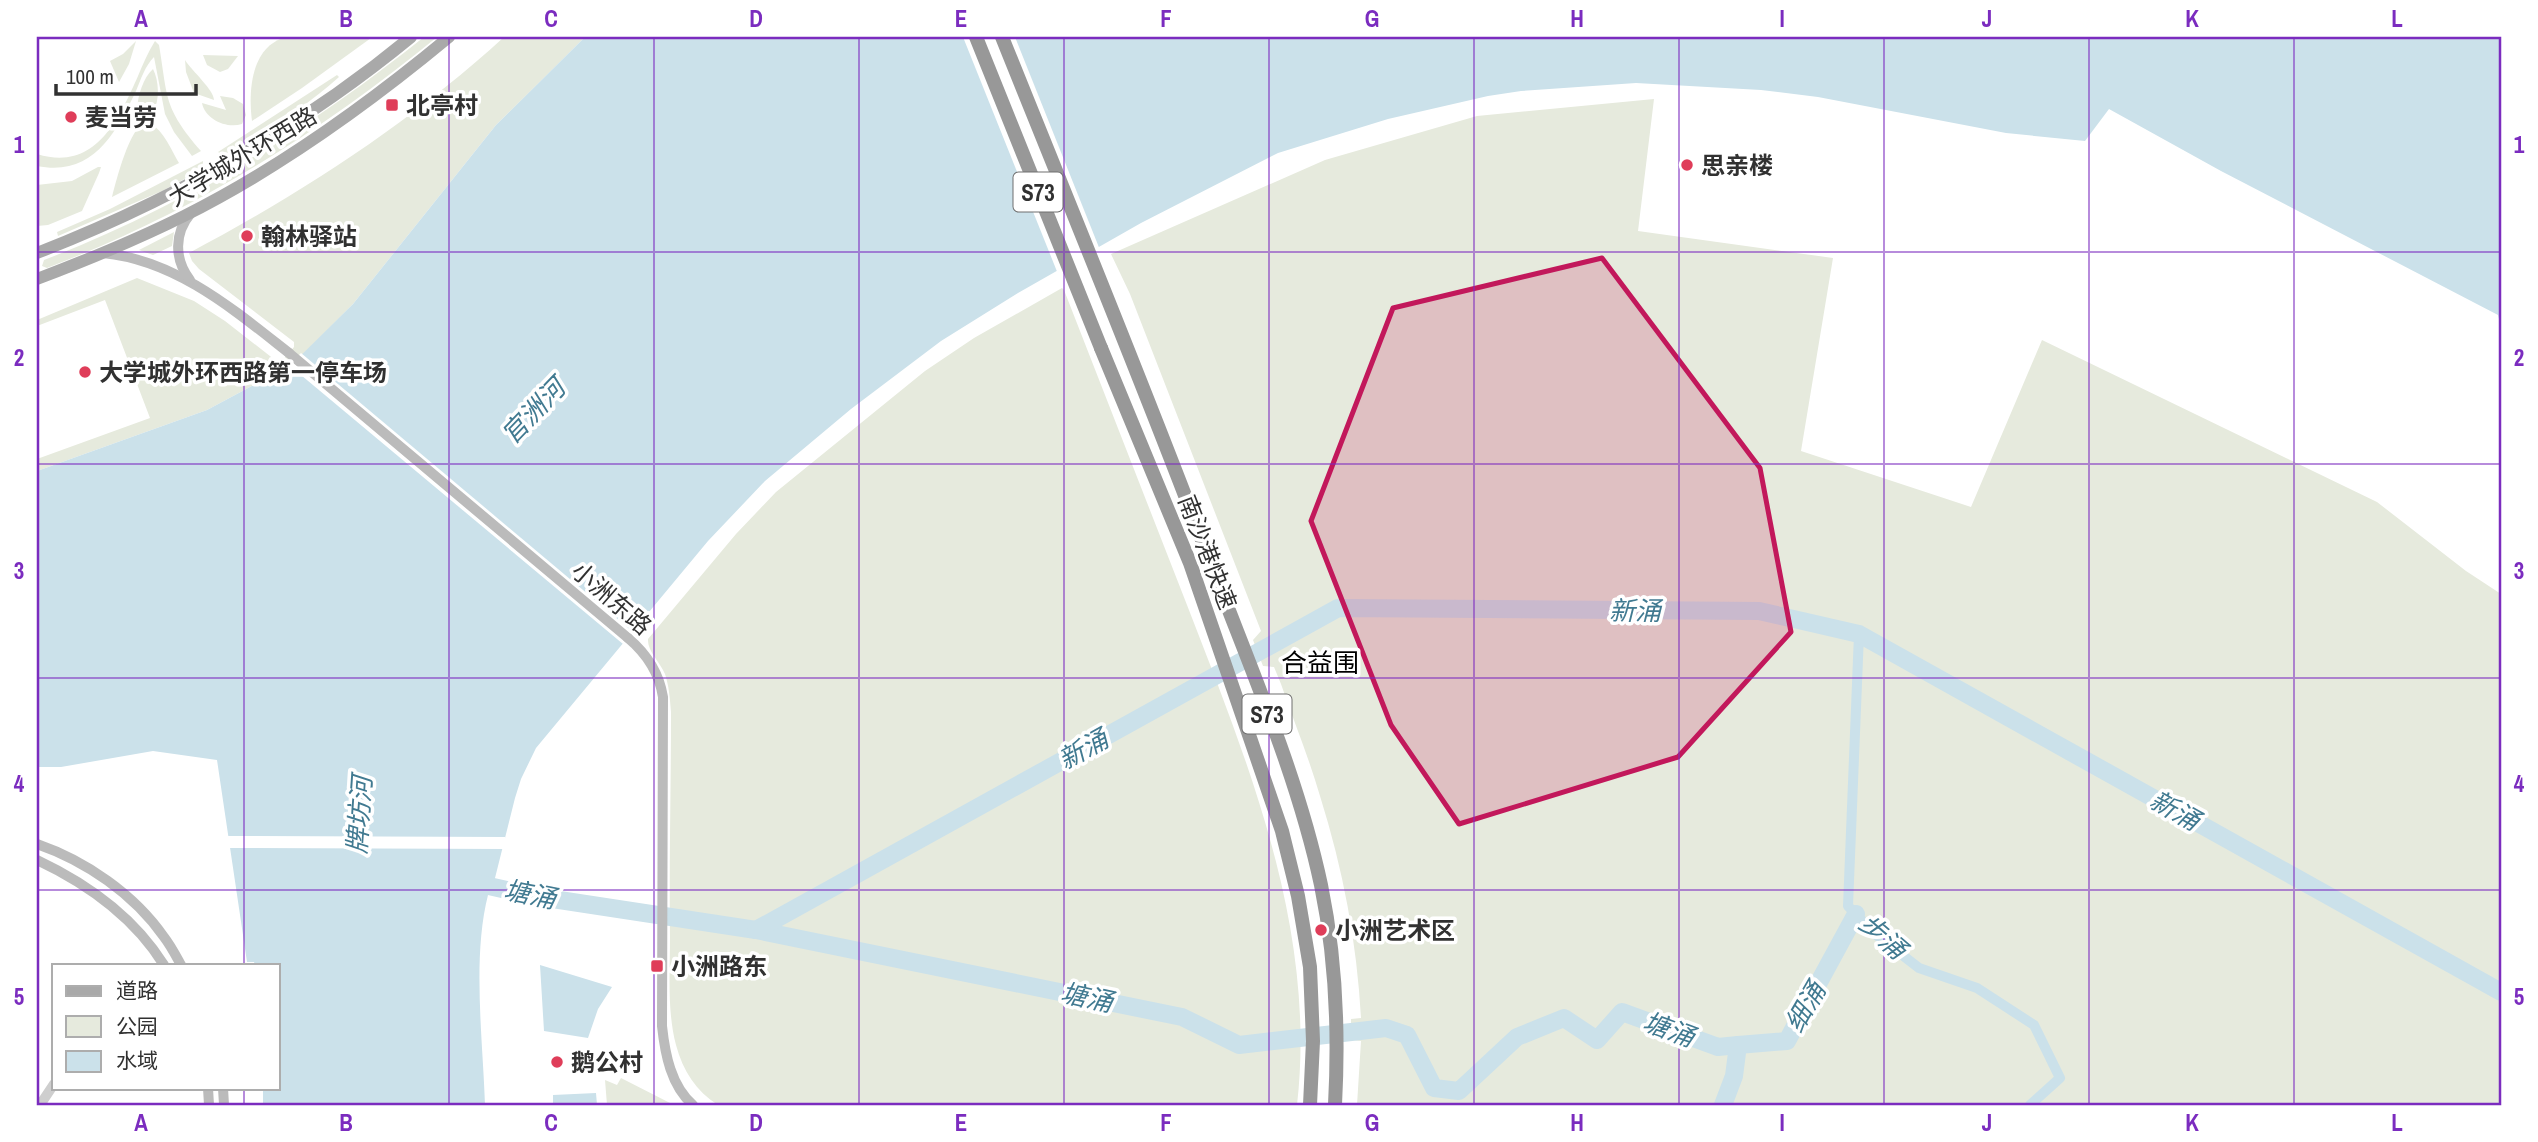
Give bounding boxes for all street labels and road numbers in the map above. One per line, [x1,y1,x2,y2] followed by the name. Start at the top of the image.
[162,99,322,213] street label: 大学城外环西路
[1014,172,1062,211] road number: S73
[1172,490,1244,614] street label: 南沙港快速
[565,554,659,642] street label: 小洲东路
[1242,694,1292,734] road number: S73

